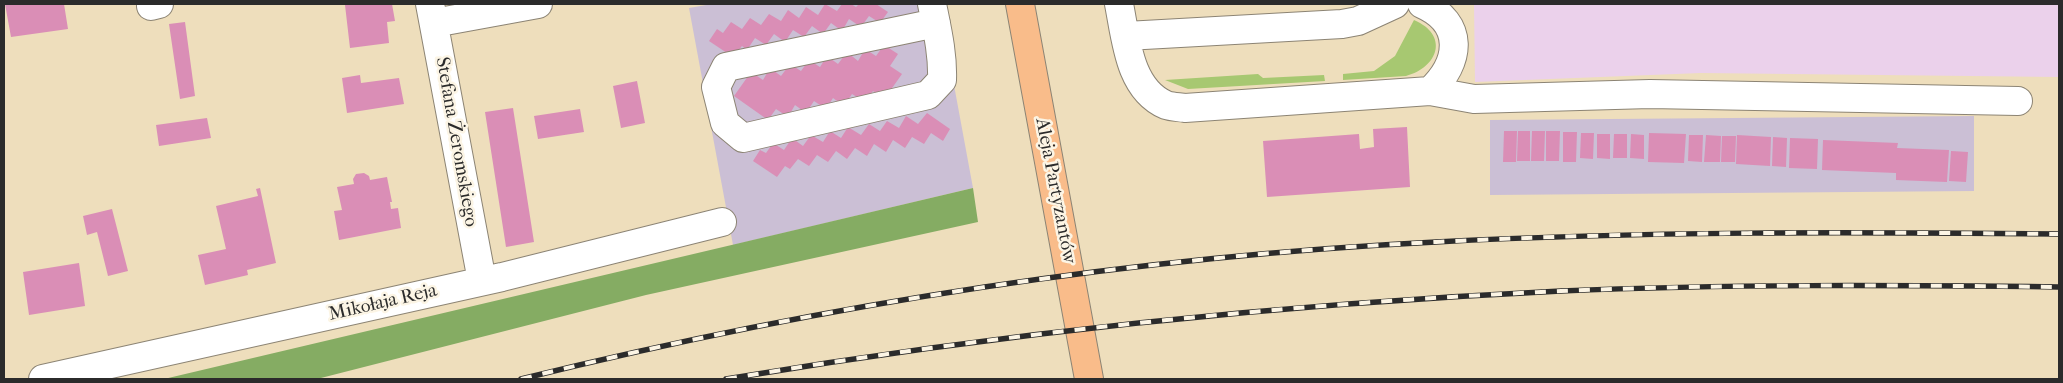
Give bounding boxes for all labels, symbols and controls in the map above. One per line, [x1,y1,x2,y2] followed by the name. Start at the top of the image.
[430,55,482,229] street label: Stefana Żeromskiego
[1030,116,1080,266] street label: Aleja Partyzantów
[327,279,439,327] street label: Mikołaja Reja

